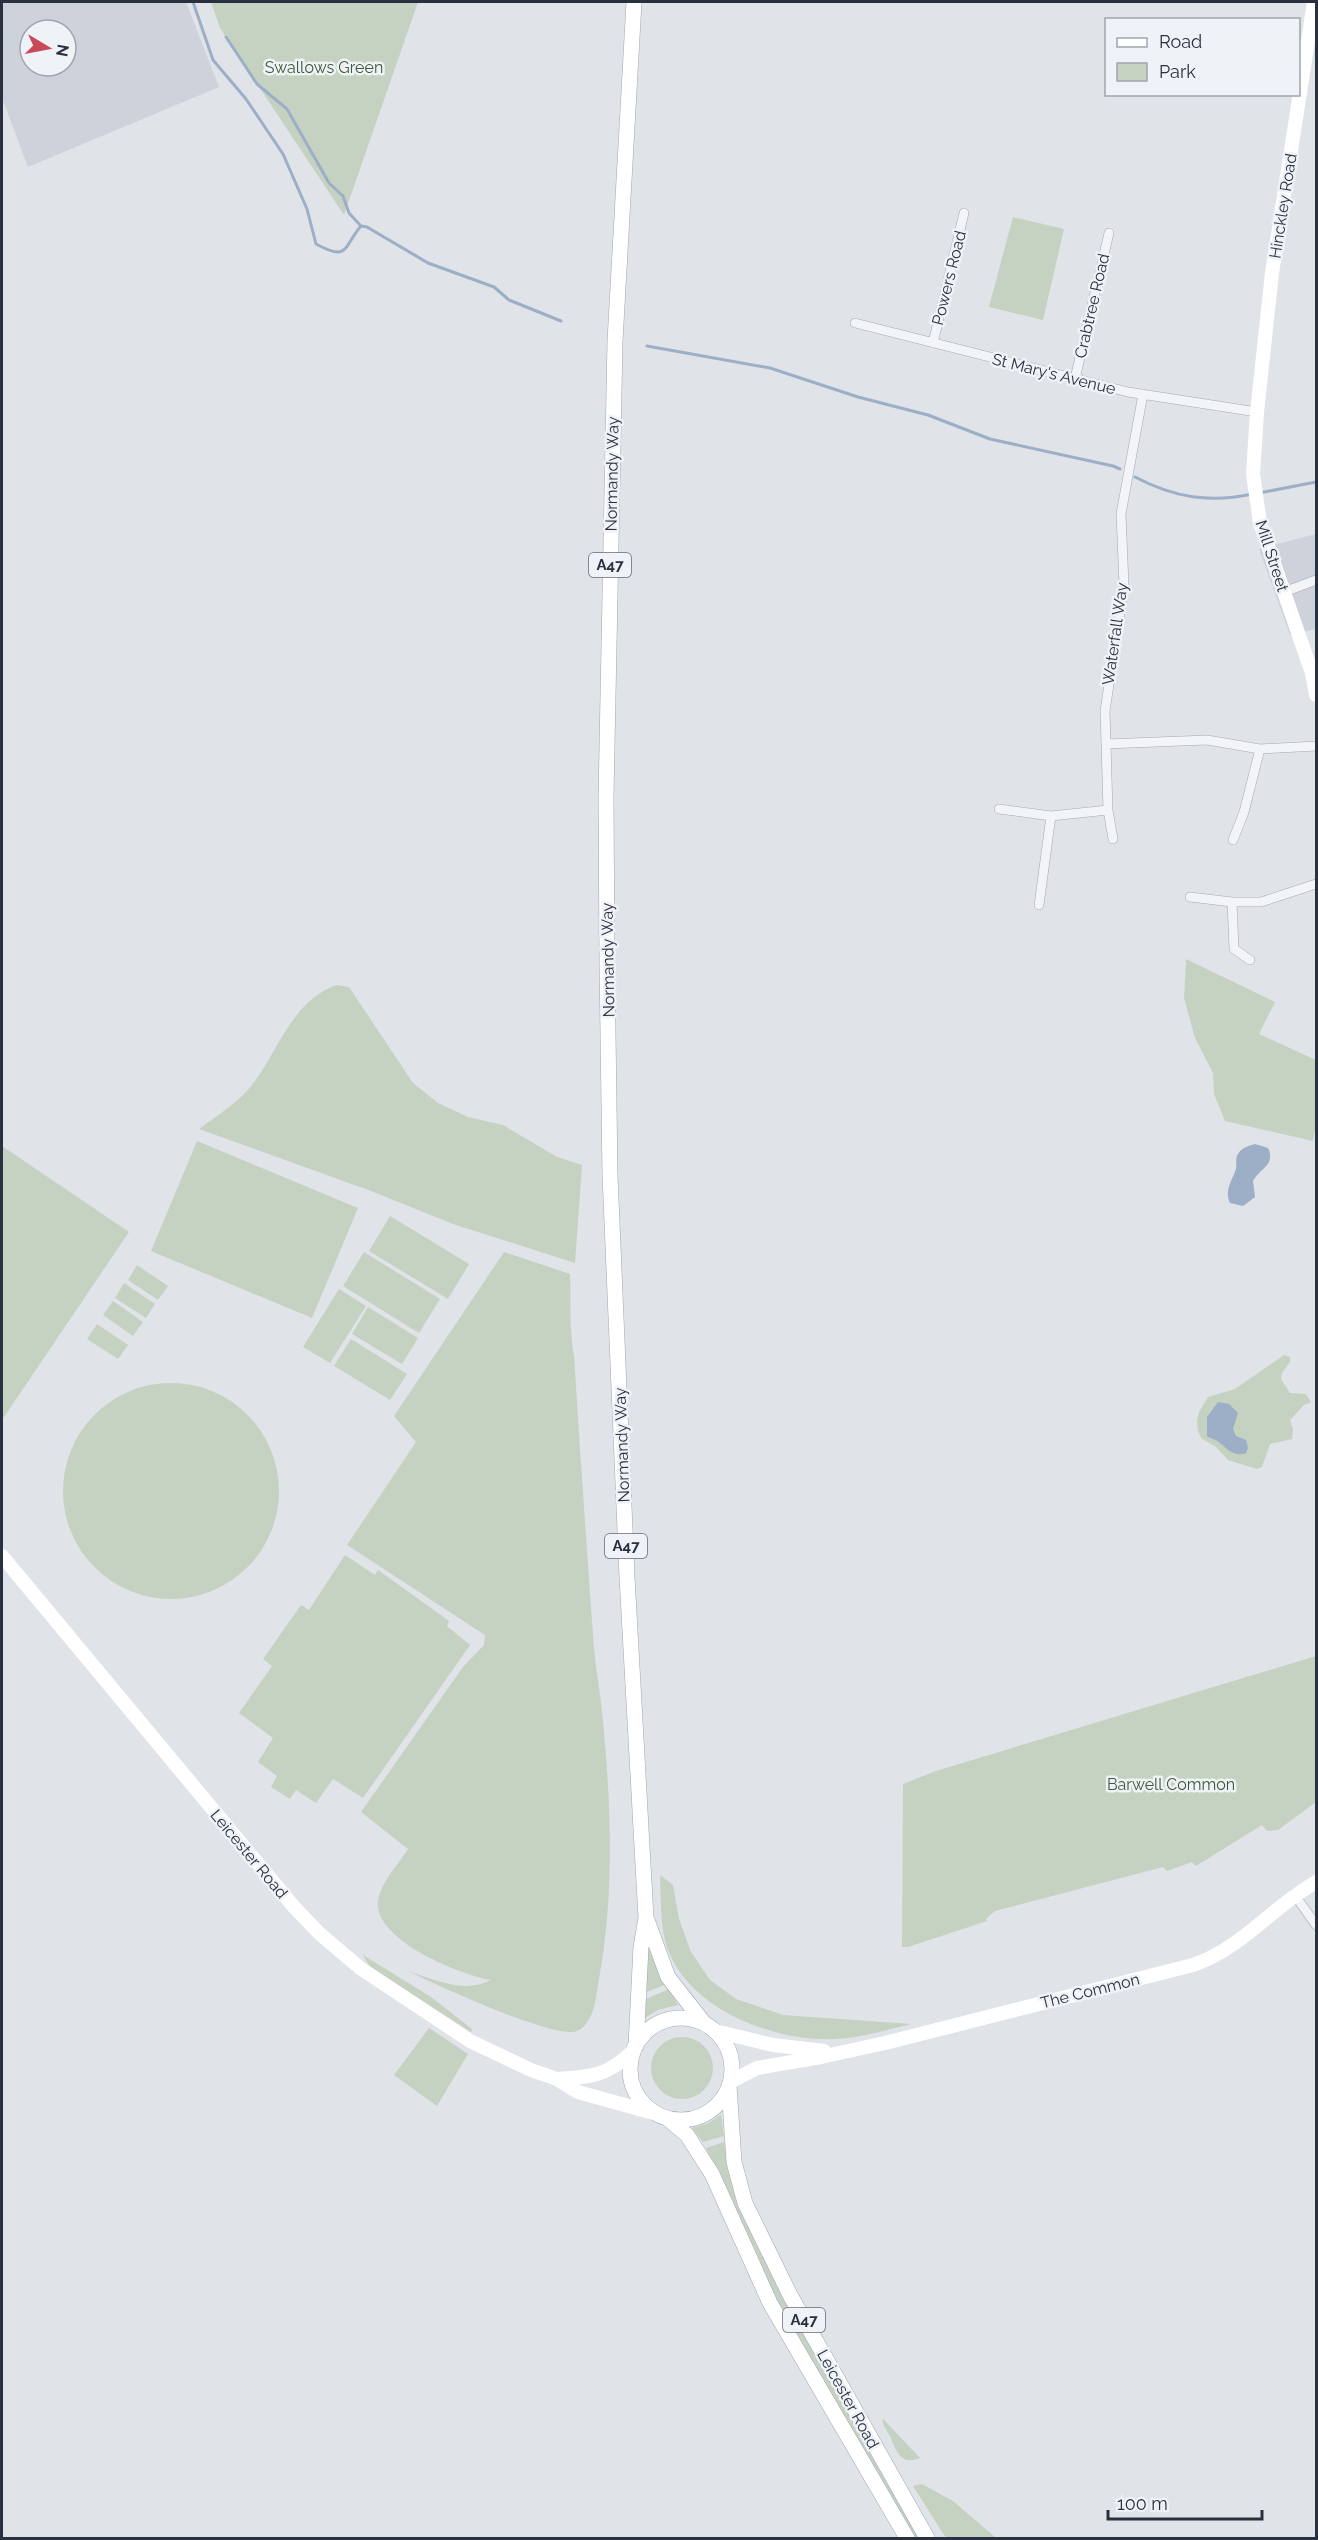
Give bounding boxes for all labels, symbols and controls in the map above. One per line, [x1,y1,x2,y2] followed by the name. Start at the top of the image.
[18,18,78,78] north arrow
[1105,18,1300,96] legend
[1159,31,1202,52] text: Road
[52,43,73,58] text: N
[265,58,383,77] park label: Swallows Green
[1159,61,1196,82] text: Park
[1265,152,1301,260] street label: Hinckley Road
[928,229,970,327] street label: Powers Road
[1071,252,1113,360] street label: Crabtree Road
[990,349,1118,399] street label: St Mary's Avenue
[601,416,623,532] street label: Normandy Way
[1252,518,1293,595] street label: Mill Street
[589,553,631,577] road number: A47
[1098,581,1132,687] street label: Waterfall Way
[597,902,619,1018] street label: Normandy Way
[610,1387,633,1503] street label: Normandy Way
[605,1534,647,1558] road number: A47
[1107,1775,1235,1794] park label: Barwell Common
[206,1806,292,1902] street label: Leicester Road
[1039,1970,1141,2012] street label: The Common
[783,2308,825,2332] road number: A47
[813,2346,883,2452] street label: Leicester Road
[1108,2483,1262,2521] scale bar
[1117,2493,1168,2514] text: 100 m

